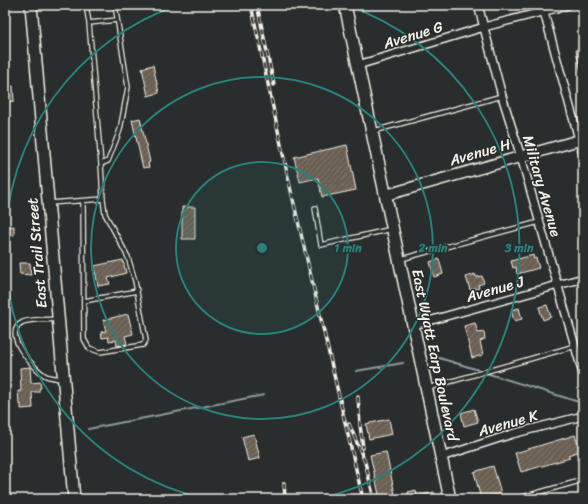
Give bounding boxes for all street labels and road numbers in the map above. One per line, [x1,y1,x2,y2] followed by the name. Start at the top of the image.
[379,13,447,57] street label: Avenue G
[445,131,514,173] street label: Avenue H
[515,132,569,240] street label: Military Avenue
[19,196,55,309] street label: East Trail Street
[404,267,466,445] street label: East Wyatt Earp Boulevard
[462,268,528,310] street label: Avenue J
[474,402,542,444] street label: Avenue K

